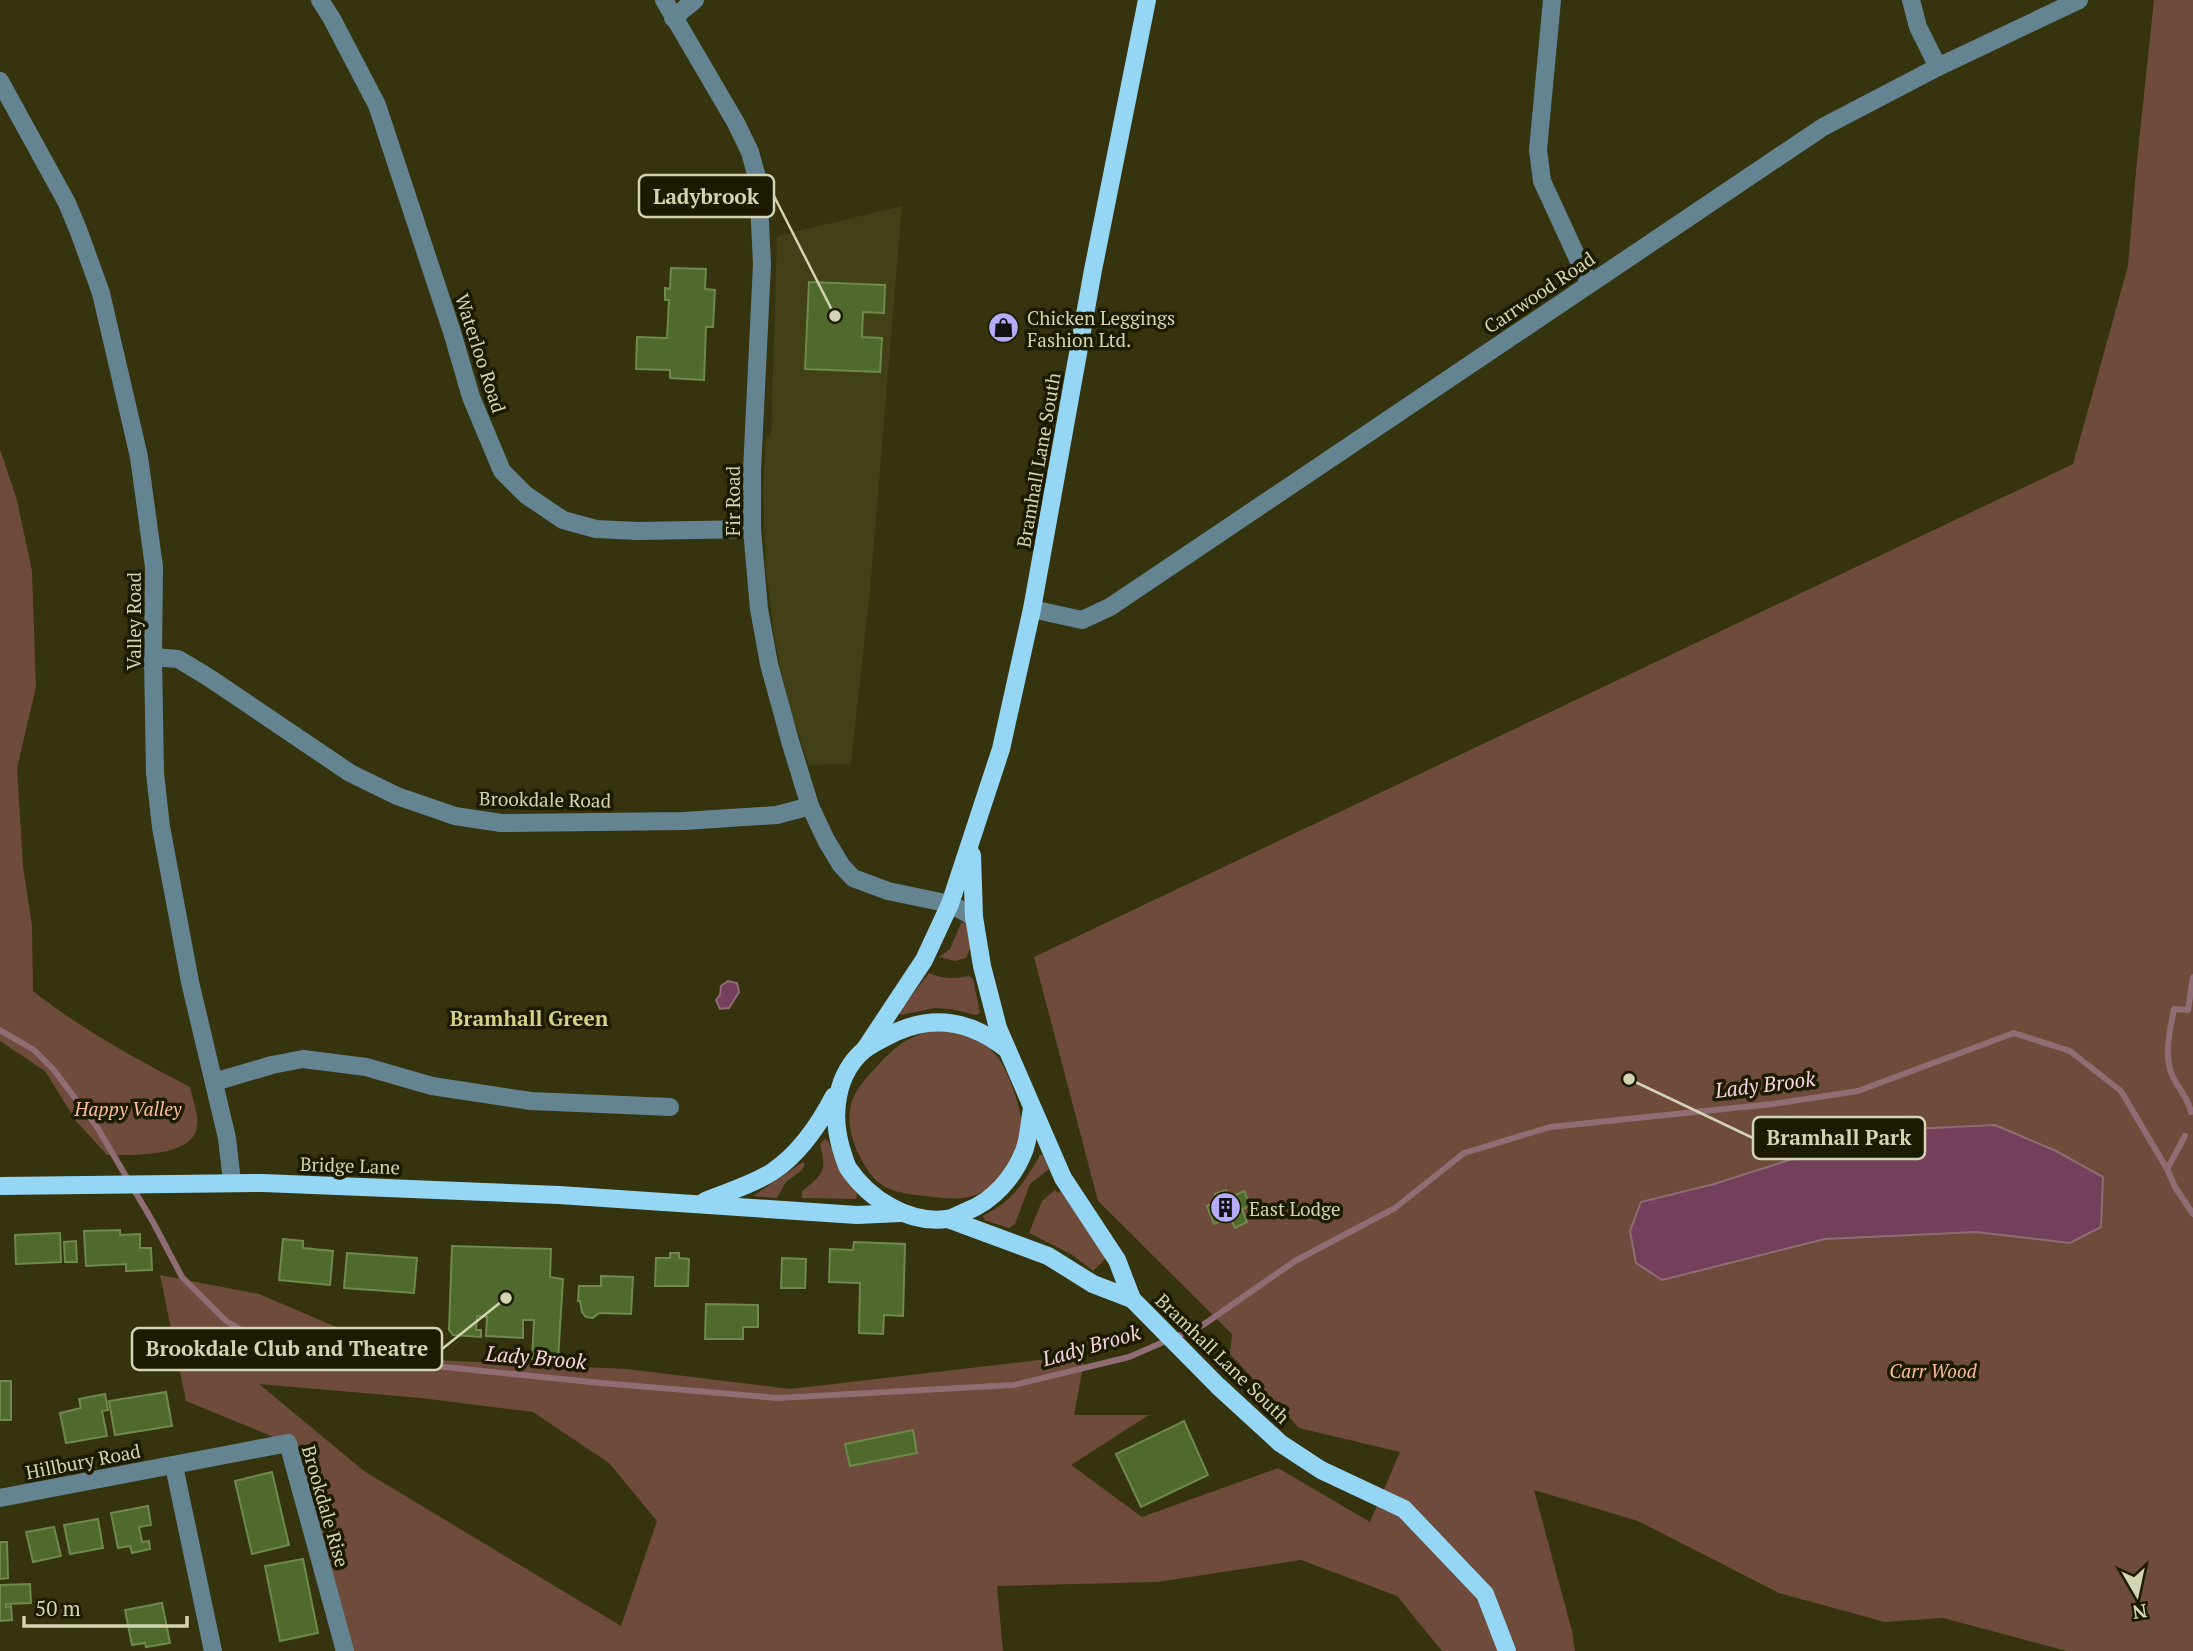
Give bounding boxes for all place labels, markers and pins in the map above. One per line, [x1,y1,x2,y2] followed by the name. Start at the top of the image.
[639,175,774,217] callout: Ladybrook
[1027,305,1175,352] place label: Chicken Leggings Fashion Ltd.
[987,311,1021,345] shop icon: Chicken Leggings Fashion Ltd.
[1753,1117,1925,1159] callout: Bramhall Park
[1209,1191,1243,1225] building icon: East Lodge
[1249,1196,1341,1221] place label: East Lodge
[132,1328,442,1370] callout: Brookdale Club and Theatre

